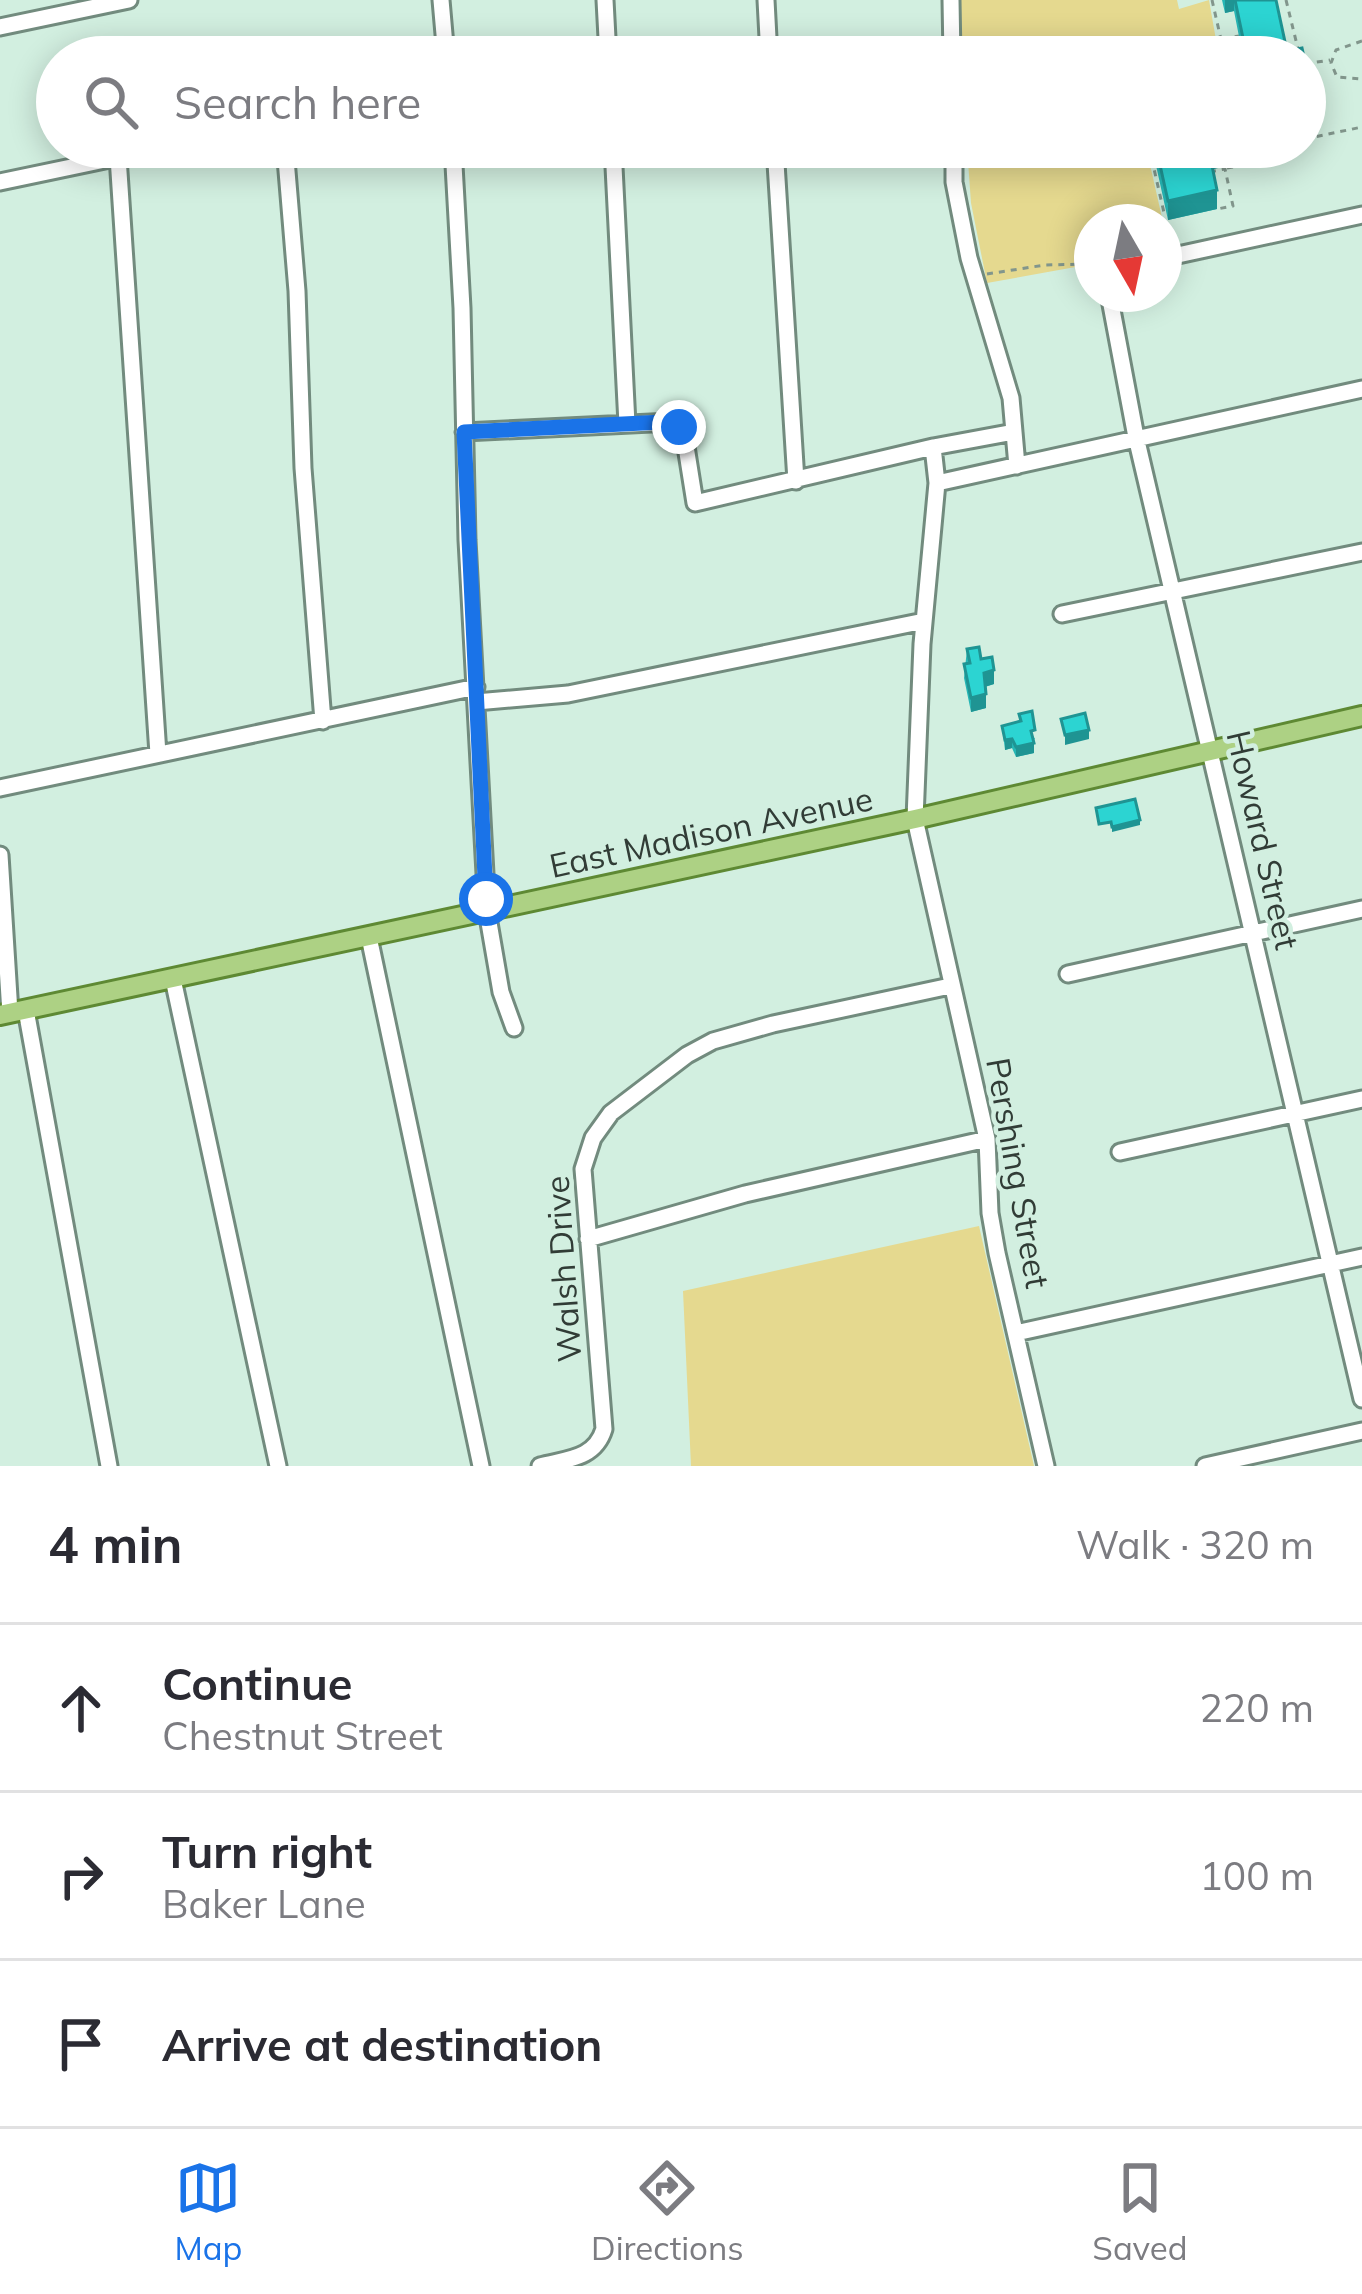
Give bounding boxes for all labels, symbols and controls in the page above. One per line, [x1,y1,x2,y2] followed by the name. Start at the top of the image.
[36,36,1326,168] search box
[78,69,144,135] icon: search
[174,74,421,130] text: Search here
[1074,204,1182,312] north arrow
[652,400,706,454] route end
[1218,726,1309,953] street label: Howard Street
[546,777,876,886] street label: East Madison Avenue
[459,872,513,926] route start
[978,1055,1059,1291] street label: Pershing Street
[536,1175,589,1363] street label: Walsh Drive
[48,1512,183,1576] text: 4 min
[1076,1520,1314,1569] text: Walk · 320 m
[162,1655,352,1711] text: Continue
[48,1675,114,1741] icon: ahead
[1199,1683,1314,1732] text: 220 m
[162,1711,443,1760] text: Chestnut Street
[162,1823,372,1879] text: Turn right
[48,1843,114,1909] icon: right
[1199,1851,1314,1900] text: 100 m
[162,1879,366,1928] text: Baker Lane
[48,2011,114,2077] icon: arrive
[162,2016,602,2072] text: Arrive at destination
[174,2155,242,2268] tab: Map
[591,2155,744,2268] tab: Directions
[1092,2155,1188,2268] tab: Saved

